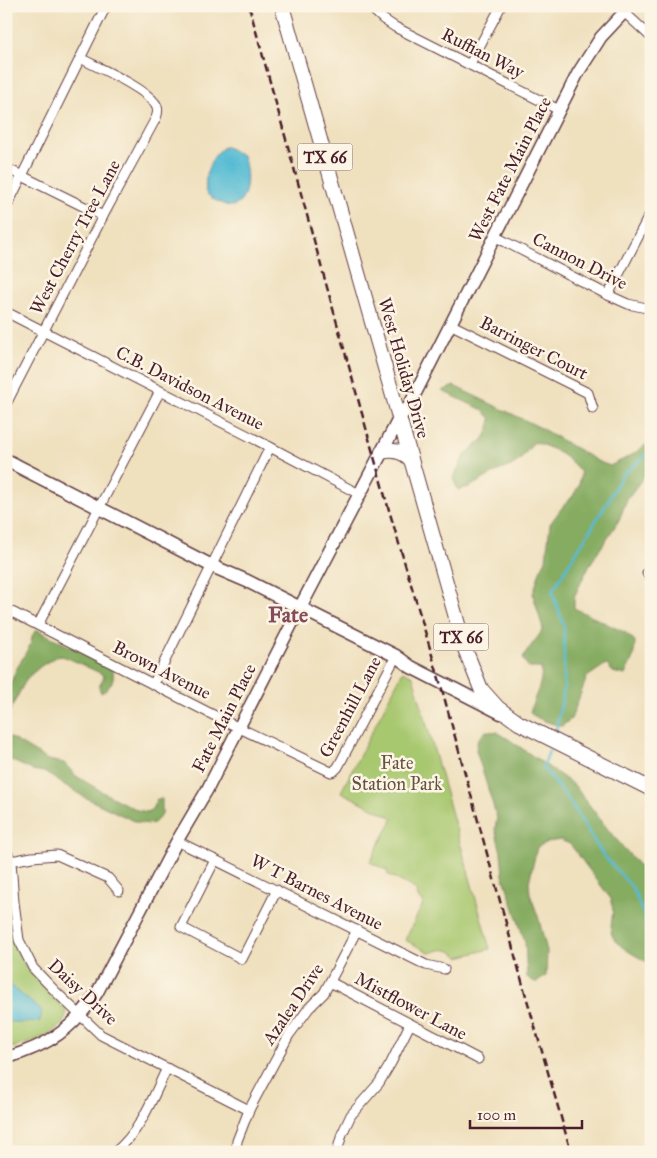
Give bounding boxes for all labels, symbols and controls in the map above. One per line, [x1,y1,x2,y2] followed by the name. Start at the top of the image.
[438,23,528,83] street label: Ruffian Way
[464,93,556,245] street label: West Fate Main Place
[298,144,352,170] road number: TX 66
[25,156,125,318] street label: West Cherry Tree Lane
[529,228,631,294] street label: Cannon Drive
[373,295,435,441] street label: West Holiday Drive
[476,311,592,386] street label: Barringer Court
[112,341,268,435] street label: C.B. Davidson Avenue
[268,601,308,628] district label: Fate
[434,624,488,650] road number: TX 66
[109,636,215,704] street label: Brown Avenue
[314,653,386,761] street label: Greenhill Lane
[187,660,261,776] street label: Fate Main Place
[352,752,443,795] park label: Fate Station Park
[247,849,387,935] street label: W T Barnes Avenue
[44,954,122,1030] street label: Daisy Drive
[257,959,328,1050] street label: Azalea Drive
[351,967,471,1045] street label: Mistflower Lane
[470,1098,582,1130] scale bar
[477,1106,517,1124] text: 100 m

